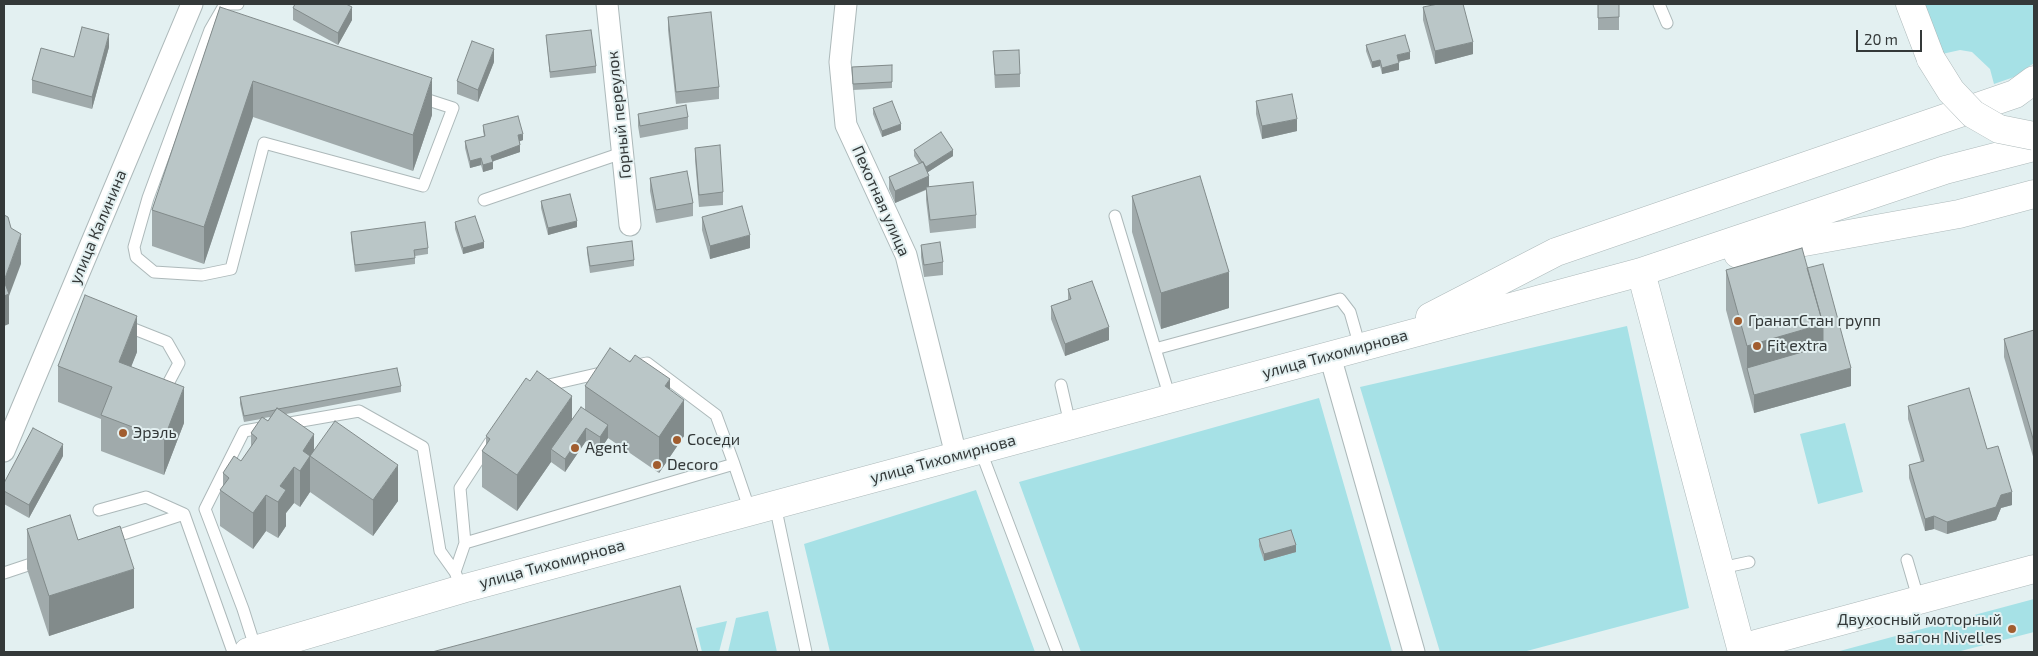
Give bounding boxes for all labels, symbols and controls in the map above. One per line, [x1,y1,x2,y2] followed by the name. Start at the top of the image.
[1858,20,1924,52] scale bar
[1864,30,1898,48] text: 20 m
[603,50,635,180] street label: Горный переулок
[848,143,914,259] street label: Пехотная улица
[65,167,131,287] street label: улица Калинина
[1748,311,1881,331] place label: ГранатСтан групп
[1732,315,1744,327] marker: ГранатСтан групп
[1260,325,1410,383] street label: улица Тихомирнова
[1767,336,1828,356] place label: Fit extra
[1751,340,1763,352] marker: Fit extra
[133,423,177,443] place label: Эрэль
[117,427,129,439] marker: Эрэль
[687,430,740,450] place label: Соседи
[868,430,1018,488] street label: улица Тихомирнова
[671,434,683,446] marker: Соседи
[585,438,628,458] place label: Agent
[569,442,581,454] marker: Agent
[667,455,718,475] place label: Decoro
[651,459,663,471] marker: Decoro
[477,535,627,593] street label: улица Тихомирнова
[1837,610,2002,648] place label: Двухосный моторный вагон Nivelles
[2006,623,2018,635] marker: Двухосный моторный вагон Nivelles

